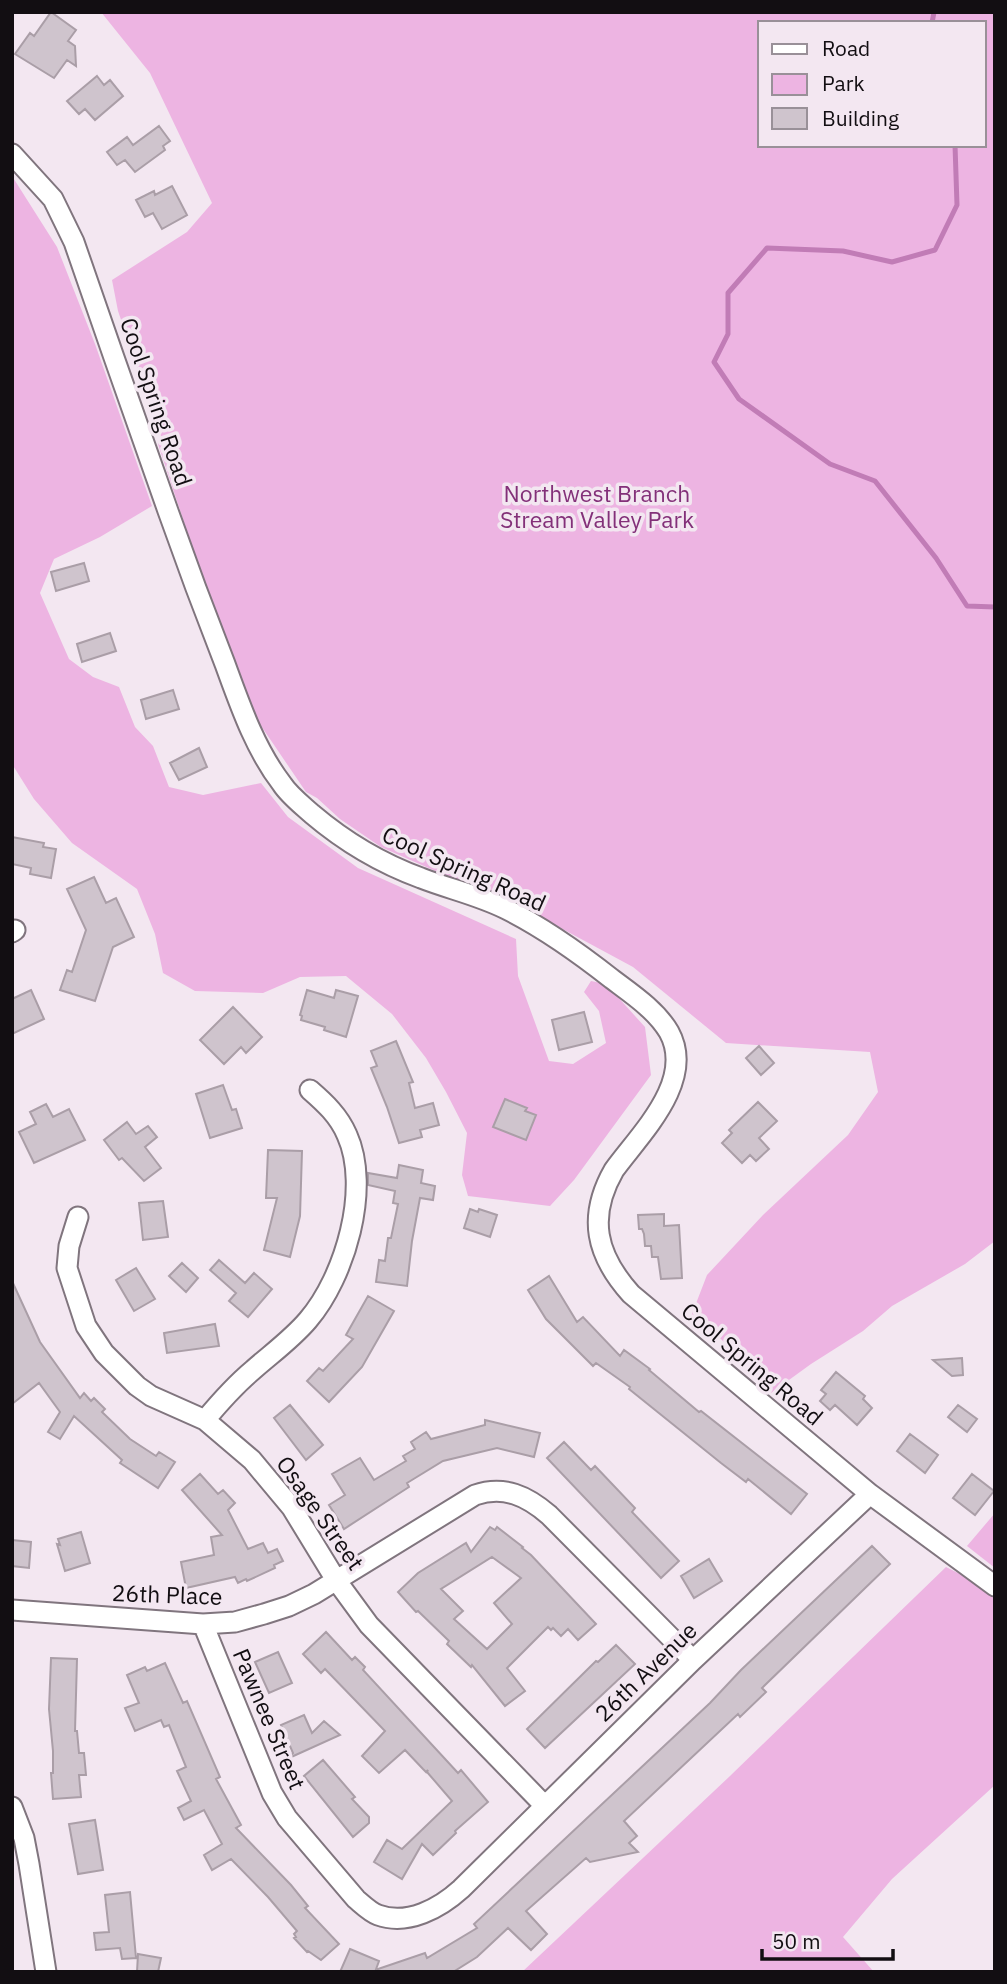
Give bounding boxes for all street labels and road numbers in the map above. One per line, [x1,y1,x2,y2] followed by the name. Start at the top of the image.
[114,314,200,490] street label: Cool Spring Road
[378,819,551,918] street label: Cool Spring Road
[676,1295,830,1431] street label: Cool Spring Road
[270,1449,371,1575] street label: Osage Street
[111,1577,223,1611] street label: 26th Place
[588,1615,703,1728] street label: 26th Avenue
[227,1644,313,1794] street label: Pawnee Street

